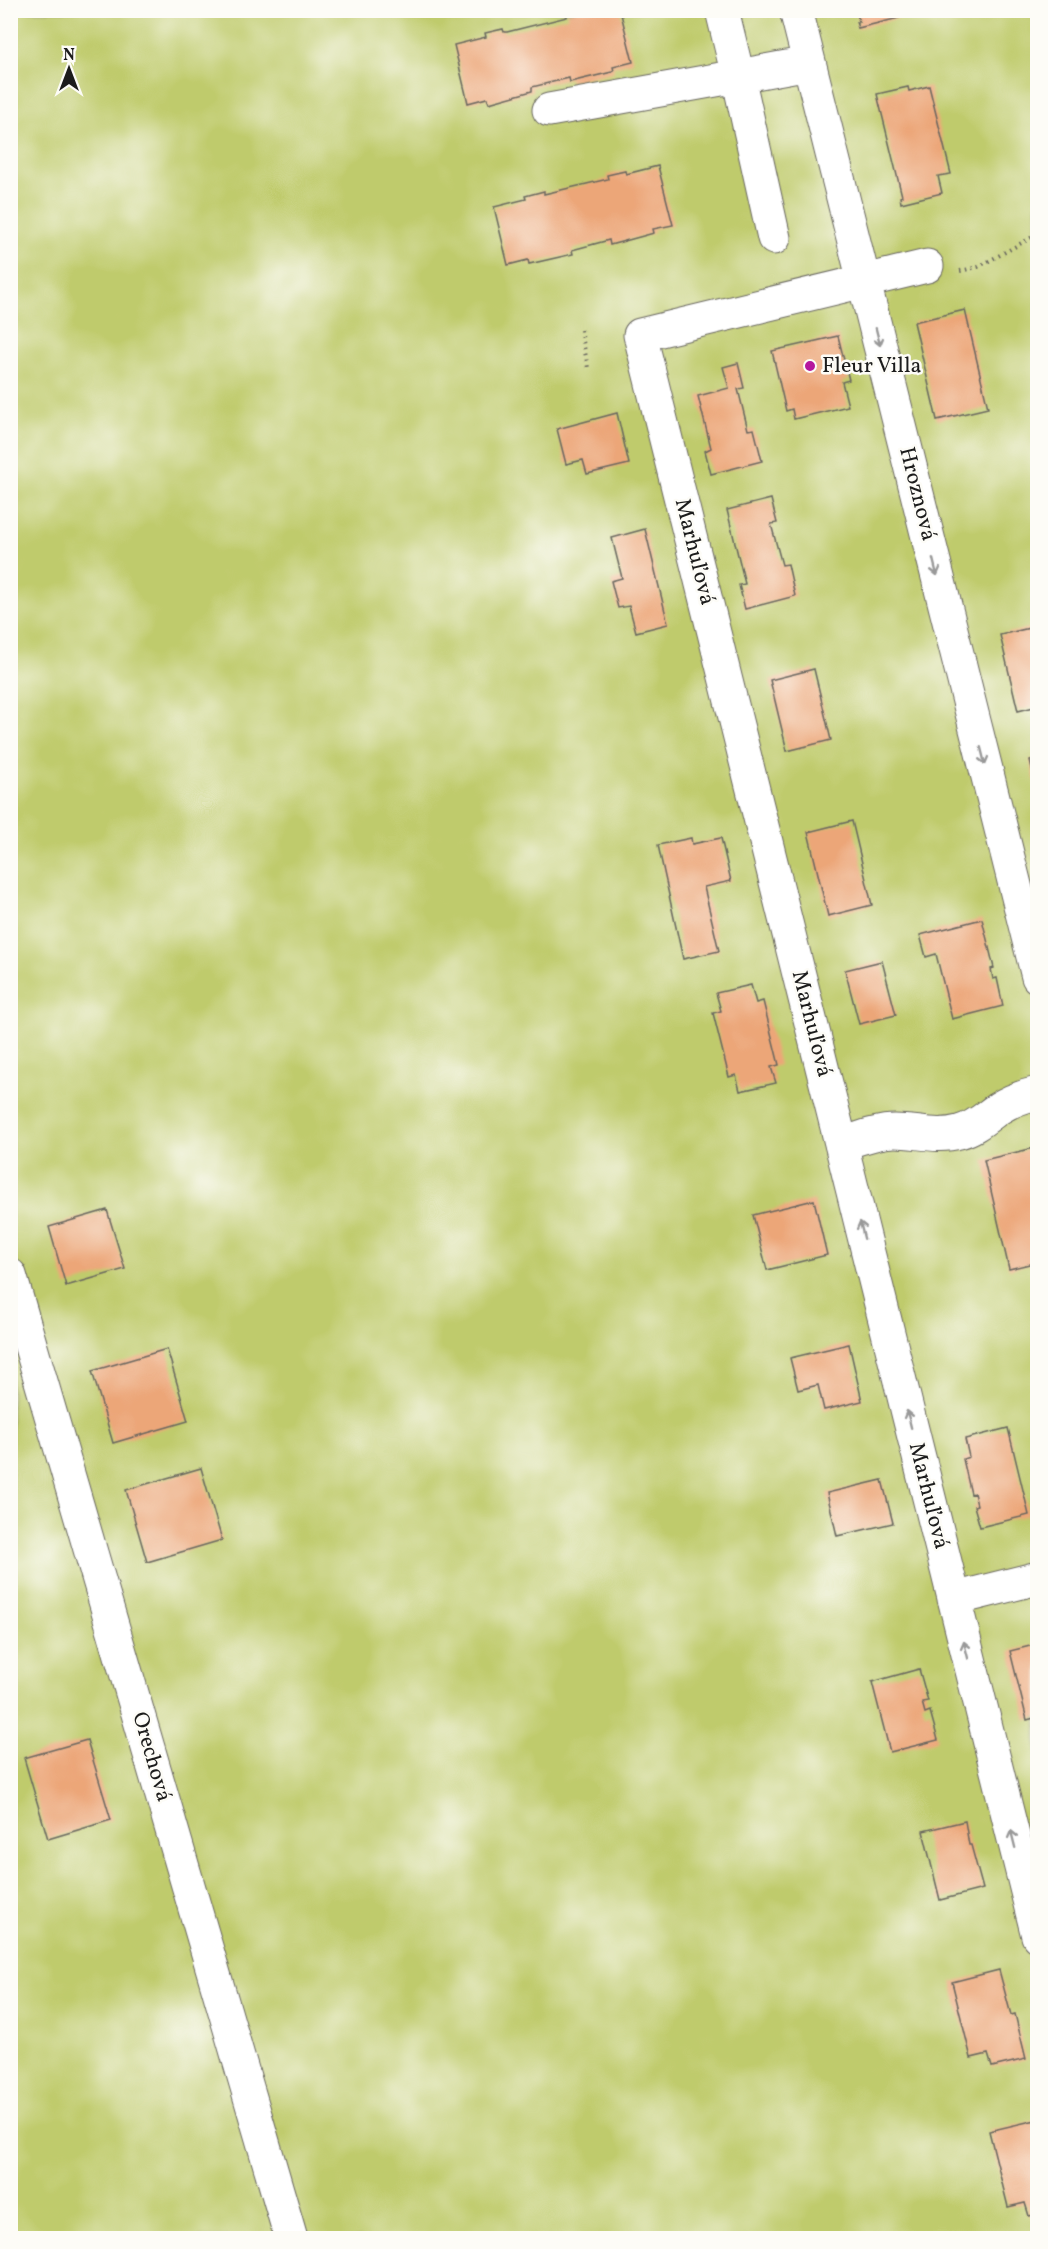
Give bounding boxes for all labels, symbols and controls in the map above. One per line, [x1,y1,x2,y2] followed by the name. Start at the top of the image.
[39,39,99,99] north arrow
[63,45,75,67] text: N
[873,327,884,346] one-way arrow
[822,351,921,382] place label: Fleur Villa
[803,359,817,373] marker: Fleur Villa
[890,444,944,544] street label: Hroznová
[666,495,722,609] street label: Marhuľová
[930,557,942,576] one-way arrow
[977,747,989,766] one-way arrow
[783,967,839,1081] street label: Marhuľová
[856,1221,868,1240] one-way arrow
[903,1410,915,1429] one-way arrow
[900,1439,956,1553] street label: Marhuľová
[960,1640,972,1659] one-way arrow
[123,1708,179,1806] street label: Orechová
[1007,1830,1019,1849] one-way arrow

